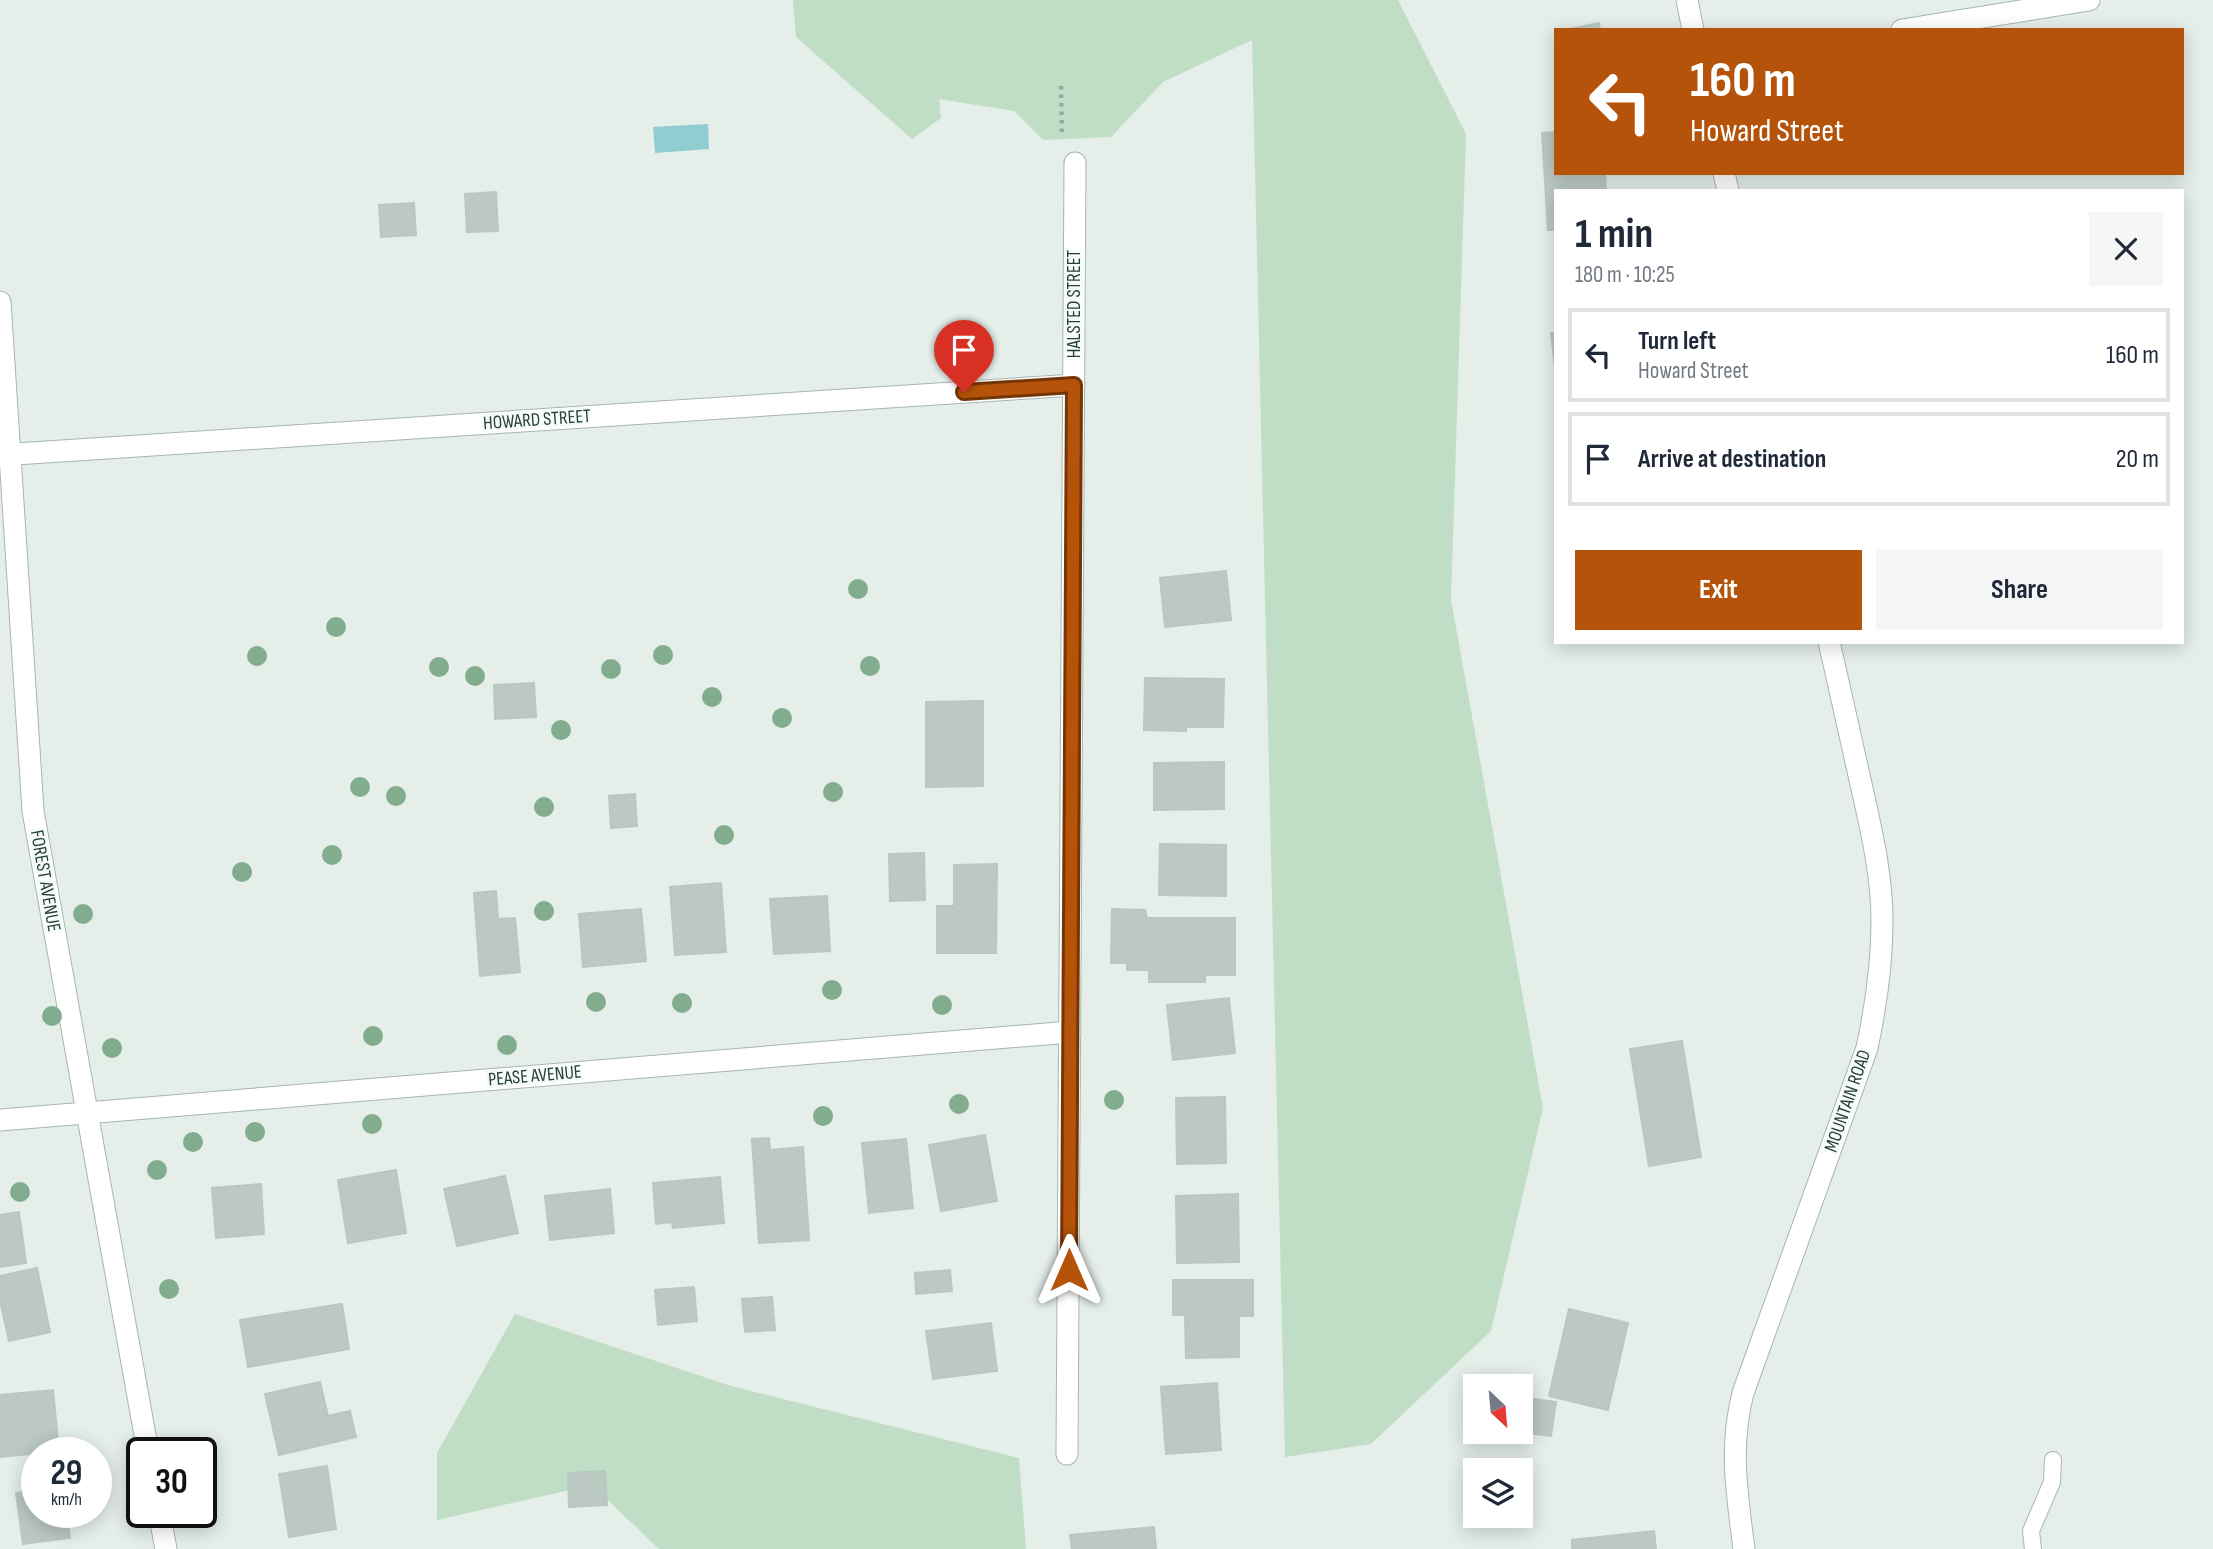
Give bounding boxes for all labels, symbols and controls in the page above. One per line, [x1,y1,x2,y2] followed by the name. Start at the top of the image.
[1690,52,1796,111] text: 160 m
[1575,56,1666,147] icon: left
[1690,112,1844,151] text: Howard Street
[1575,209,1653,260] text: 1 min
[2089,212,2163,286] button: close
[1063,249,1086,358] street label: HALSTED STREET
[1575,261,1675,289] text: 180 m · 10:25
[934,320,994,392] pin
[1638,326,1716,357] text: Turn left
[945,331,983,369] icon: arrive
[1579,336,1617,374] icon: left
[2106,340,2159,371] text: 160 m
[1638,357,1749,385] text: Howard Street
[482,405,592,435] street label: HOWARD STREET
[1579,440,1617,478] icon: arrive
[1638,444,1826,475] text: Arrive at destination
[2116,444,2159,475] text: 20 m
[1575,550,1862,630] button: Exit
[1876,550,2163,630] button: Share
[25,828,65,934] street label: FOREST AVENUE
[1820,1047,1876,1155] street label: MOUNTAIN ROAD
[487,1060,583,1092] street label: PEASE AVENUE
[1032,1233,1106,1307] position arrow
[1463,1374,1533,1444] north arrow
[1463,1374,1533,1528] map controls
[126,1437,217,1528] speed limit sign: 30
[51,1452,82,1495] text: 29
[1463,1458,1533,1528] button: layers
[51,1489,82,1510] text: km/h

